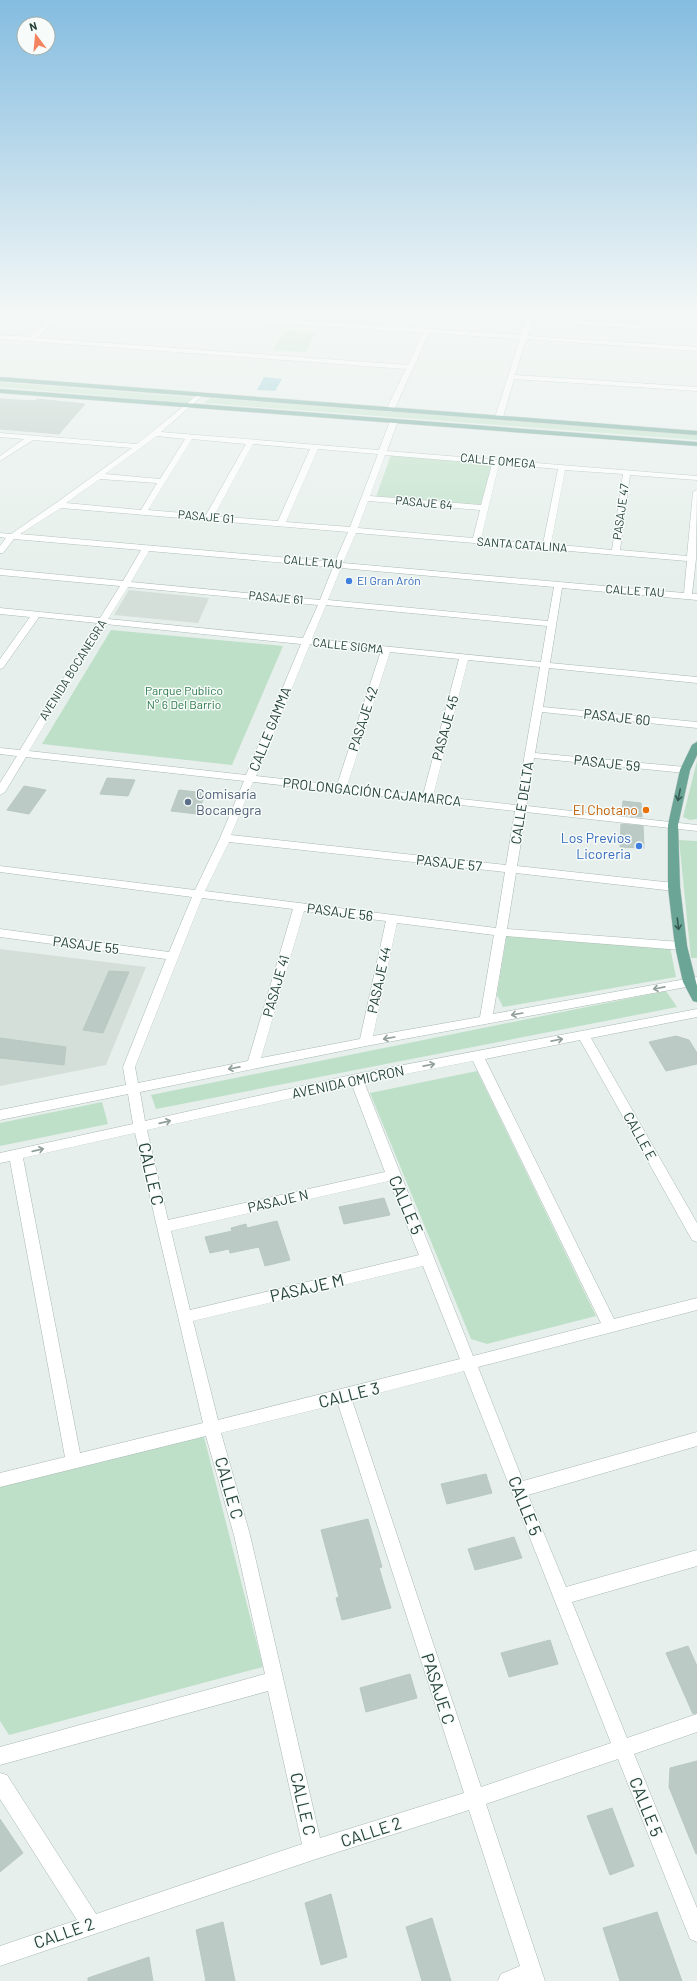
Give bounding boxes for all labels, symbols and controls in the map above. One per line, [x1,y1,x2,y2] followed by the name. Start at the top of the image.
[16,16,56,56] north arrow
[28,19,38,33] text: N
[460,450,536,470] street label: CALLE OMEGA
[609,482,631,541] street label: PASAJE 47
[395,493,453,511] street label: PASAJE 64
[177,507,235,525] street label: PASAJE G1
[476,534,568,554] street label: SANTA CATALINA
[283,551,343,571] street label: CALLE TAU
[357,573,421,587] place label: El Gran Arón
[344,576,354,586] marker: El Gran Arón
[605,581,665,599] street label: CALLE TAU
[248,588,304,606] street label: PASAJE 61
[35,617,109,722] street label: AVENIDA BOCANEGRA
[312,634,384,656] street label: CALLE SIGMA
[145,683,223,711] park label: Parque Publico N° 6 Del Barrio
[245,684,294,774] street label: CALLE GAMMA
[344,684,381,754] street label: PASAJE 42
[428,693,461,763] street label: PASAJE 45
[583,705,651,728] street label: PASAJE 60
[573,751,641,774] street label: PASAJE 59
[507,760,537,846] street label: CALLE DELTA
[282,774,463,809] street label: PROLONGACIÓN CAJAMARCA
[196,785,261,818] place label: Comisaría Bocanegra
[675,788,683,801] one-way arrow
[183,797,193,807] marker: Comisaría Bocanegra
[573,801,638,818] place label: El Chotano
[641,805,651,815] marker: El Chotano
[561,829,631,862] place label: Los Previos Licoreria
[634,841,644,851] marker: Los Previos Licoreria
[415,851,483,874] street label: PASAJE 57
[306,899,374,924] street label: PASAJE 56
[674,917,682,930] one-way arrow
[52,932,120,957] street label: PASAJE 55
[363,945,394,1015] street label: PASAJE 44
[259,953,292,1019] street label: PASAJE 41
[653,984,666,992] one-way arrow
[511,1011,524,1019] one-way arrow
[383,1034,396,1042] one-way arrow
[550,1036,563,1044] one-way arrow
[290,1061,406,1102] street label: AVENIDA OMICRON
[422,1061,435,1069] one-way arrow
[228,1065,241,1073] one-way arrow
[620,1109,661,1163] street label: CALLE E
[158,1117,171,1125] one-way arrow
[135,1140,169,1207] street label: CALLE C
[31,1146,44,1154] one-way arrow
[386,1172,428,1237] street label: CALLE 5
[246,1185,310,1216] street label: PASAJE N
[268,1269,346,1305] street label: PASAJE M
[316,1377,381,1411] street label: CALLE 3
[212,1454,248,1521] street label: CALLE C
[505,1473,547,1538] street label: CALLE 5
[418,1651,460,1727] street label: PASAJE C
[287,1770,321,1837] street label: CALLE C
[626,1774,668,1839] street label: CALLE 5
[338,1812,404,1850] street label: CALLE 2
[31,1912,97,1952] street label: CALLE 2

